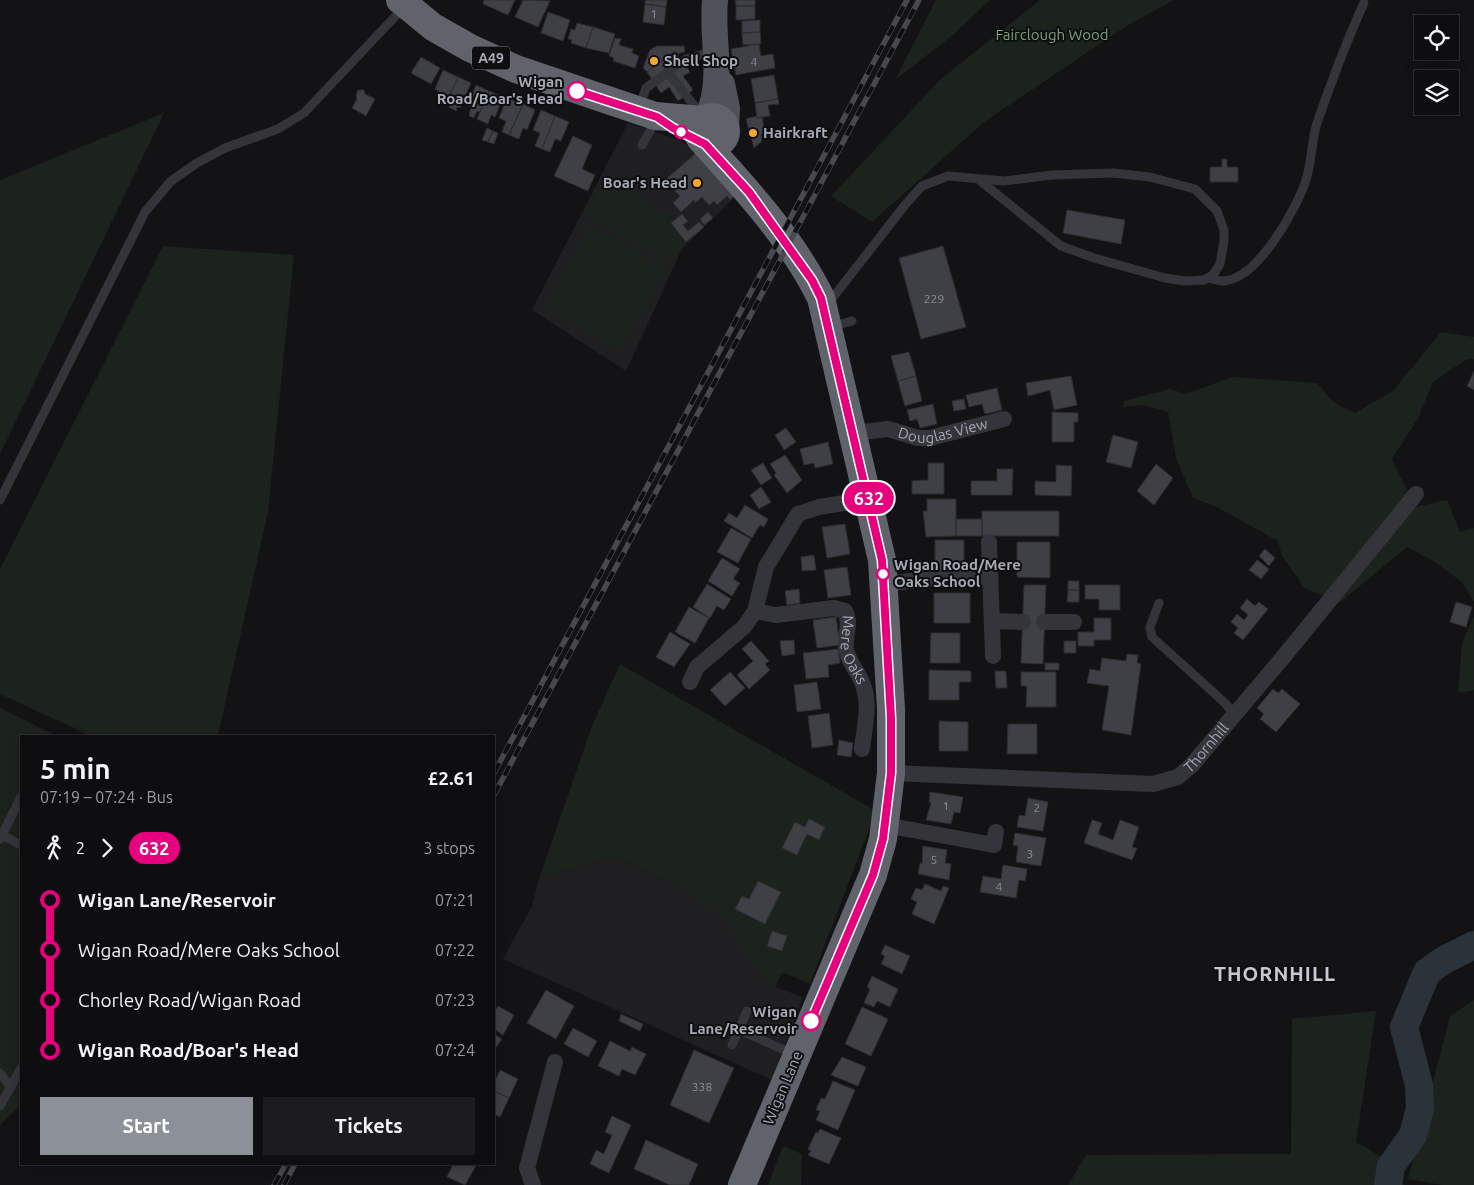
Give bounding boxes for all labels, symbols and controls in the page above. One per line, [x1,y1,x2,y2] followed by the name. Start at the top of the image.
[651,7,657,20] house number: 1
[1414,15,1459,115] map controls
[1414,15,1459,60] button: locate
[995,26,1109,43] park label: Fairclough Wood
[472,46,510,70] road number: A49
[664,52,738,69] place label: Shell Shop
[648,55,660,67] marker: Shell Shop
[751,55,758,68] house number: 4
[1414,70,1459,115] button: layers
[437,73,563,107] place label: Wigan Road/Boar's Head
[567,81,587,101] marker: Wigan Road/Boar's Head
[763,124,828,141] place label: Hairkraft
[674,125,688,139] unlabelled marker
[747,127,759,139] marker: Hairkraft
[603,174,687,191] place label: Boar's Head
[691,177,703,189] marker: Boar's Head
[924,292,944,305] house number: 229
[896,414,990,446] street label: Douglas View
[840,482,898,514] line badge: 632
[854,488,884,508] text: 632
[894,556,1021,590] place label: Wigan Road/Mere Oaks School
[876,567,890,581] marker: Wigan Road/Mere Oaks School
[837,615,871,687] street label: Mere Oaks
[1180,719,1232,776] street label: Thornhill
[40,753,111,784] text: 5 min
[427,767,475,789] text: £2.61
[40,788,173,806] text: 07:19 – 07:24 · Bus
[943,799,949,812] house number: 1
[1034,801,1040,814] house number: 2
[40,834,68,862] icon: walk
[93,834,121,862] icon: forward
[139,838,170,858] text: 632
[76,839,85,857] text: 2
[423,839,475,857] text: 3 stops
[1027,847,1033,860] house number: 3
[931,853,937,866] house number: 5
[996,880,1003,893] house number: 4
[78,889,276,911] text: Wigan Lane/Reservoir
[435,891,475,909] text: 07:21
[78,939,340,961] text: Wigan Road/Mere Oaks School
[435,941,475,959] text: 07:22
[1214,962,1336,985] district label: THORNHILL
[78,989,301,1011] text: Chorley Road/Wigan Road
[435,991,475,1009] text: 07:23
[689,1003,798,1037] place label: Wigan Lane/Reservoir
[801,1011,821,1031] marker: Wigan Lane/Reservoir
[78,1039,299,1061] text: Wigan Road/Boar's Head
[435,1041,475,1059] text: 07:24
[759,1048,806,1127] street label: Wigan Lane
[692,1080,712,1093] house number: 338
[40,1097,253,1155] button: Start
[263,1097,475,1155] button: Tickets

